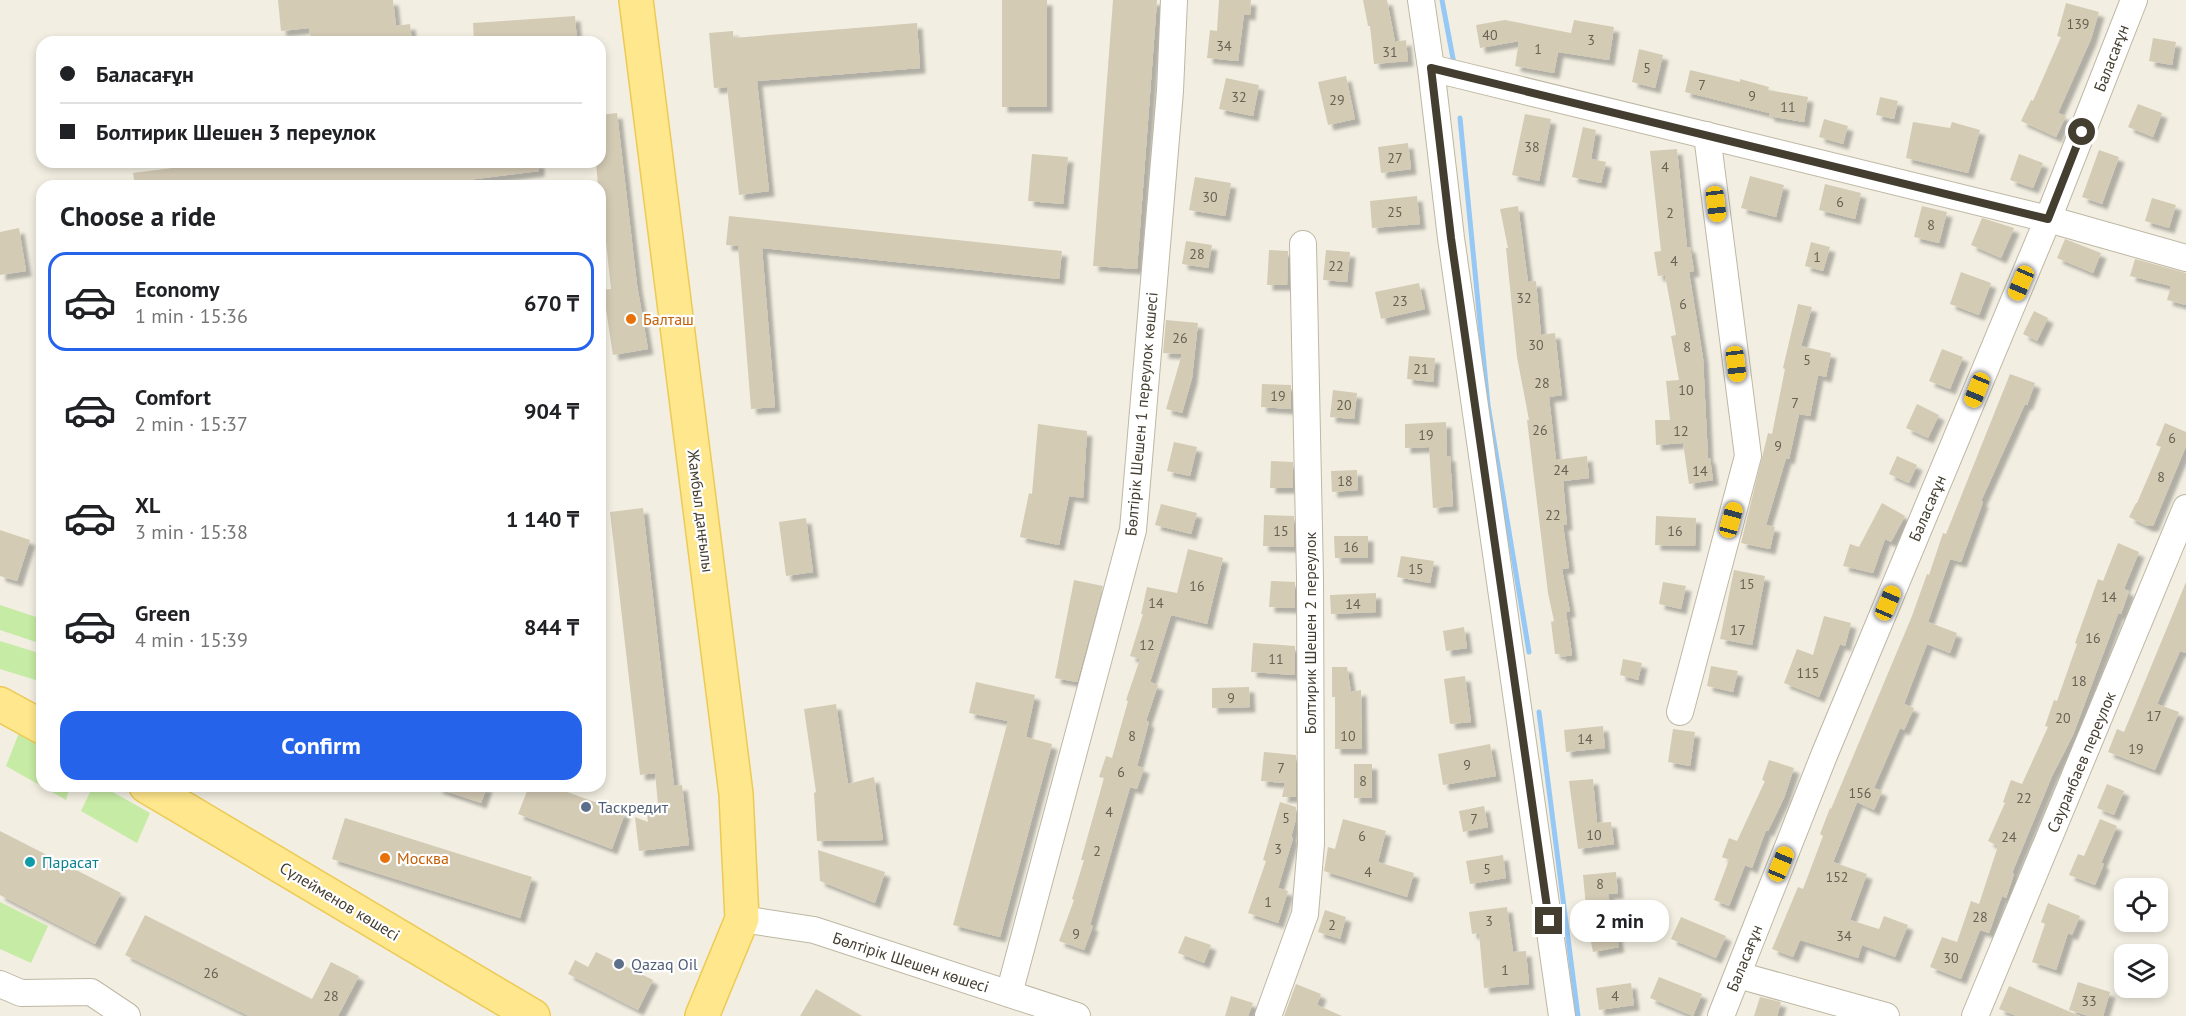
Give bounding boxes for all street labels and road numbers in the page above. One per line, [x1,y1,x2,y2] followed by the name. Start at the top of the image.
[2089,22,2133,94] street label: Баласағұн
[1120,291,1162,537] street label: Бөлтірік Шешен 1 переулок көшесі
[683,448,718,573] street label: Жамбыл даңғылы
[1904,472,1950,544] street label: Баласағұн
[1300,531,1320,734] street label: Болтирик Шешен 2 переулок
[2042,688,2120,836] street label: Сауранбаев переулок
[276,857,404,945] street label: Сүлейменов көшесі
[1722,922,1766,994] street label: Баласағұн
[830,927,992,997] street label: Бөлтірік Шешен көшесі

